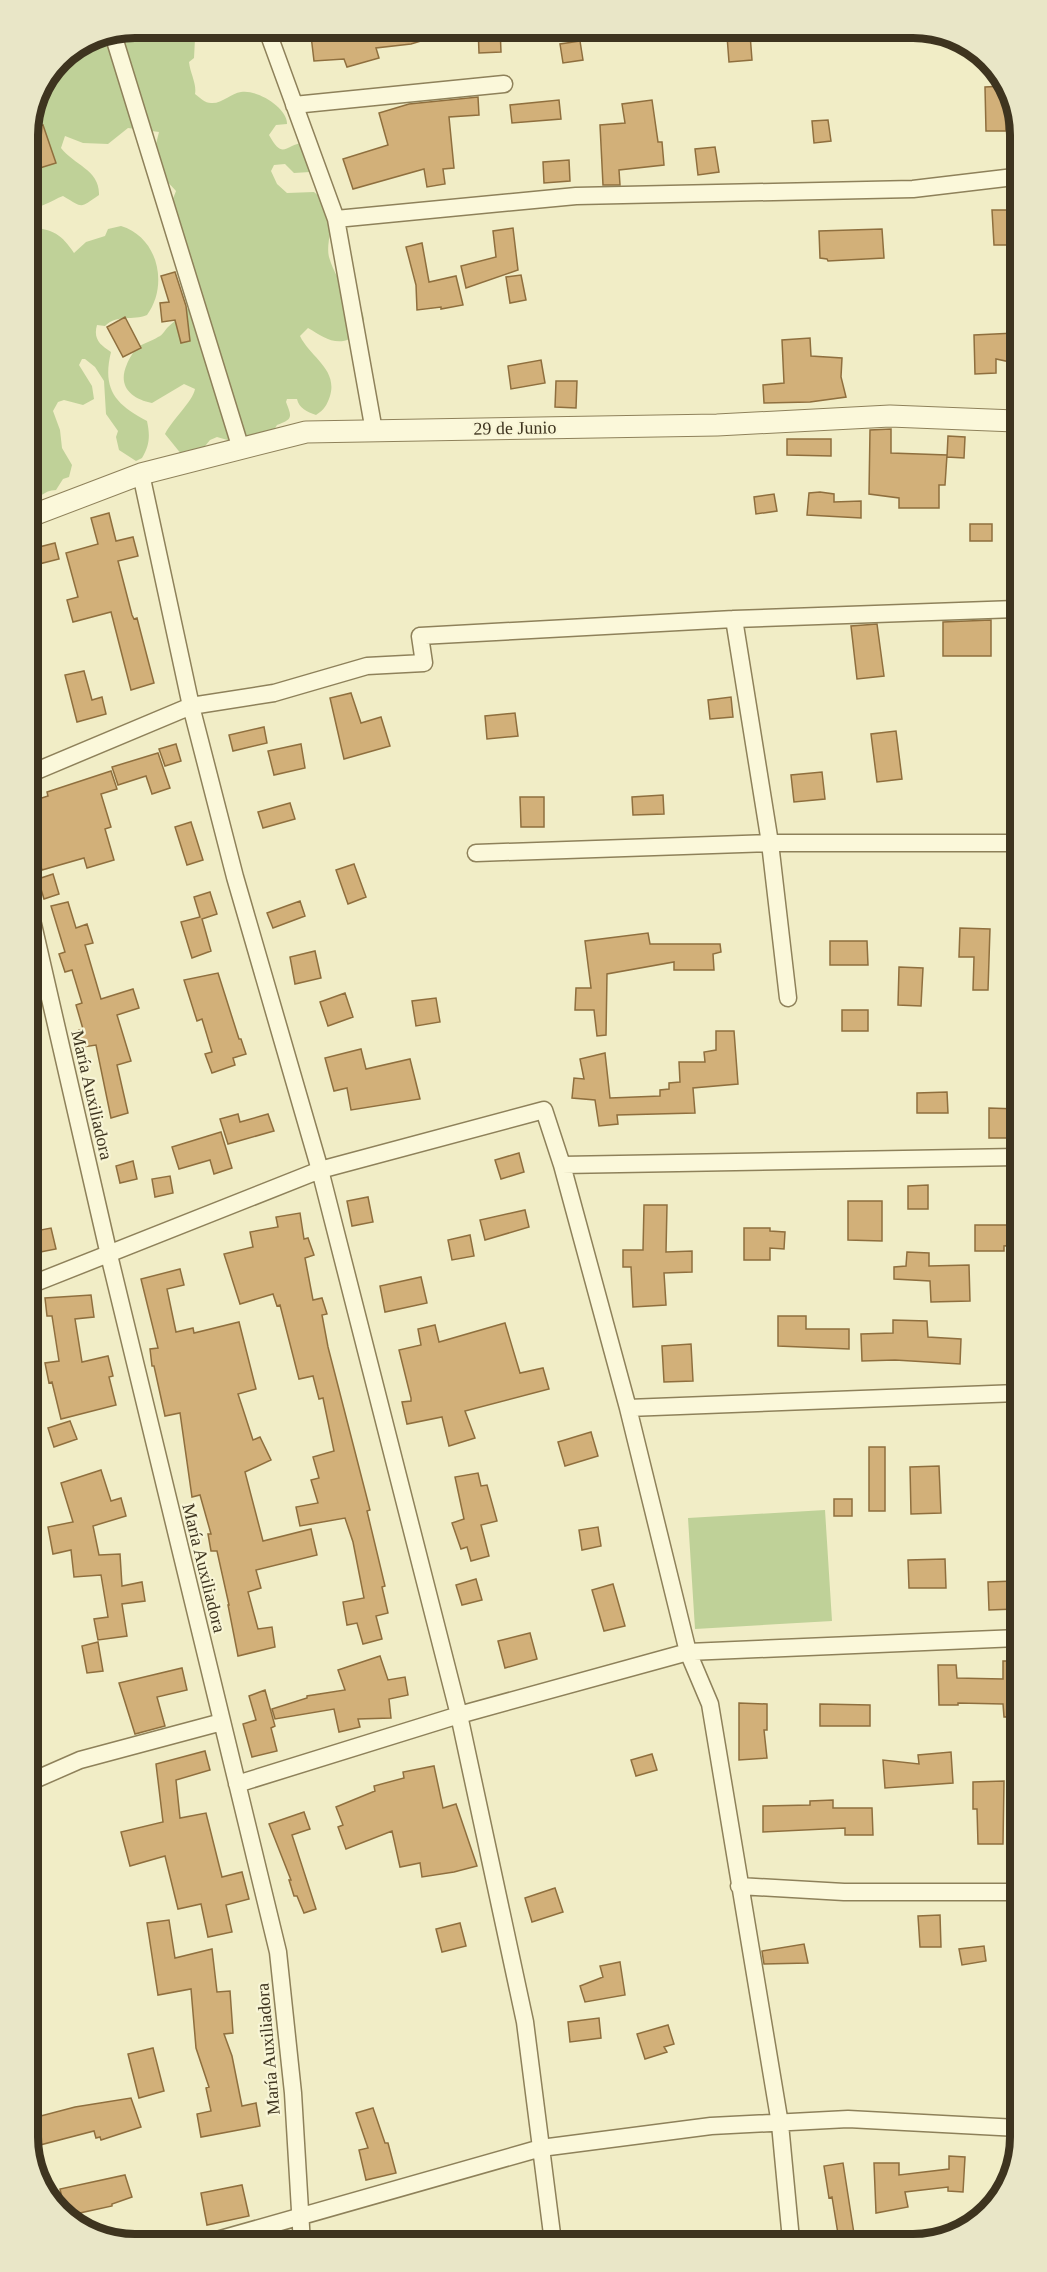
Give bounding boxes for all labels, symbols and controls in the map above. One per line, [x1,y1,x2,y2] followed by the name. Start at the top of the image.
[473,417,557,439] street label: 29 de Junio
[67,1028,117,1162] street label: María Auxiliadora
[178,1501,230,1635] street label: María Auxiliadora
[252,1982,284,2116] street label: María Auxiliadora

